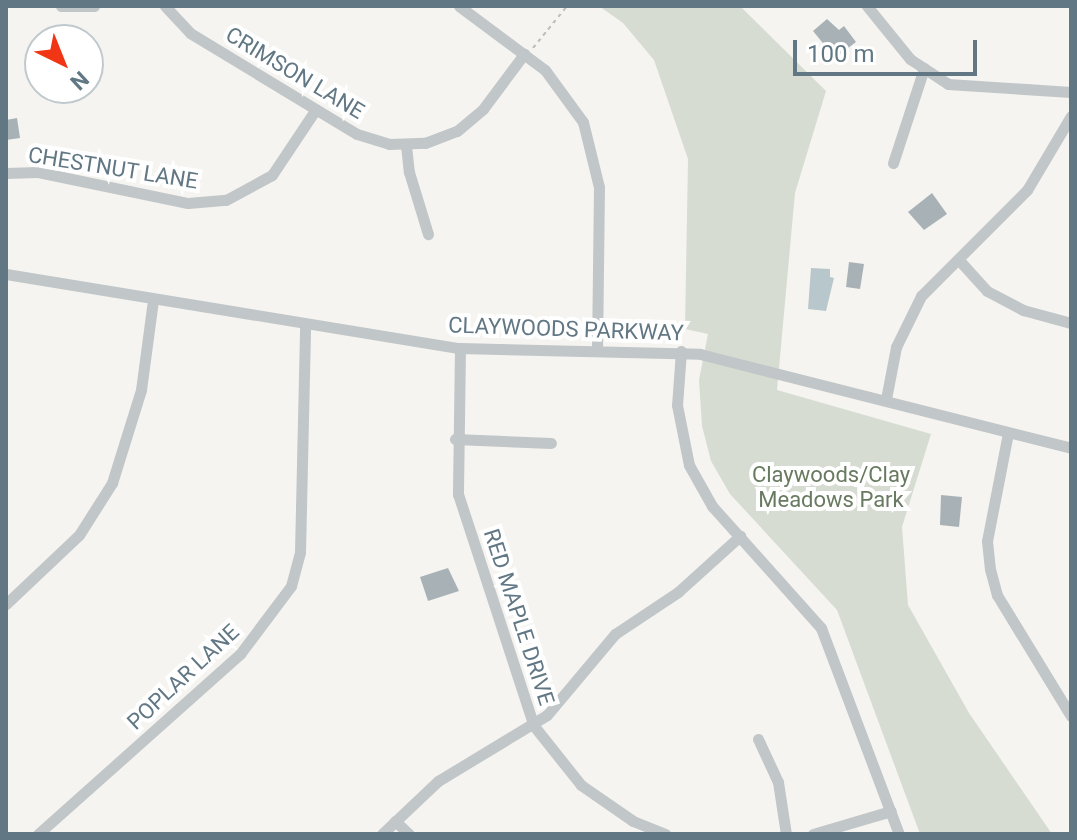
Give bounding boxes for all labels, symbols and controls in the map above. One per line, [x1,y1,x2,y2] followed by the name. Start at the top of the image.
[221,21,369,125] street label: CRIMSON LANE
[24,24,104,104] north arrow
[797,24,981,74] scale bar
[807,40,874,68] text: 100 m
[65,66,94,95] text: N
[26,142,200,194] street label: CHESTNUT LANE
[448,312,684,346] street label: CLAYWOODS PARKWAY
[752,461,910,512] park label: Claywoods/Clay Meadows Park
[478,525,560,709] street label: RED MAPLE DRIVE
[122,619,244,735] street label: POPLAR LANE

